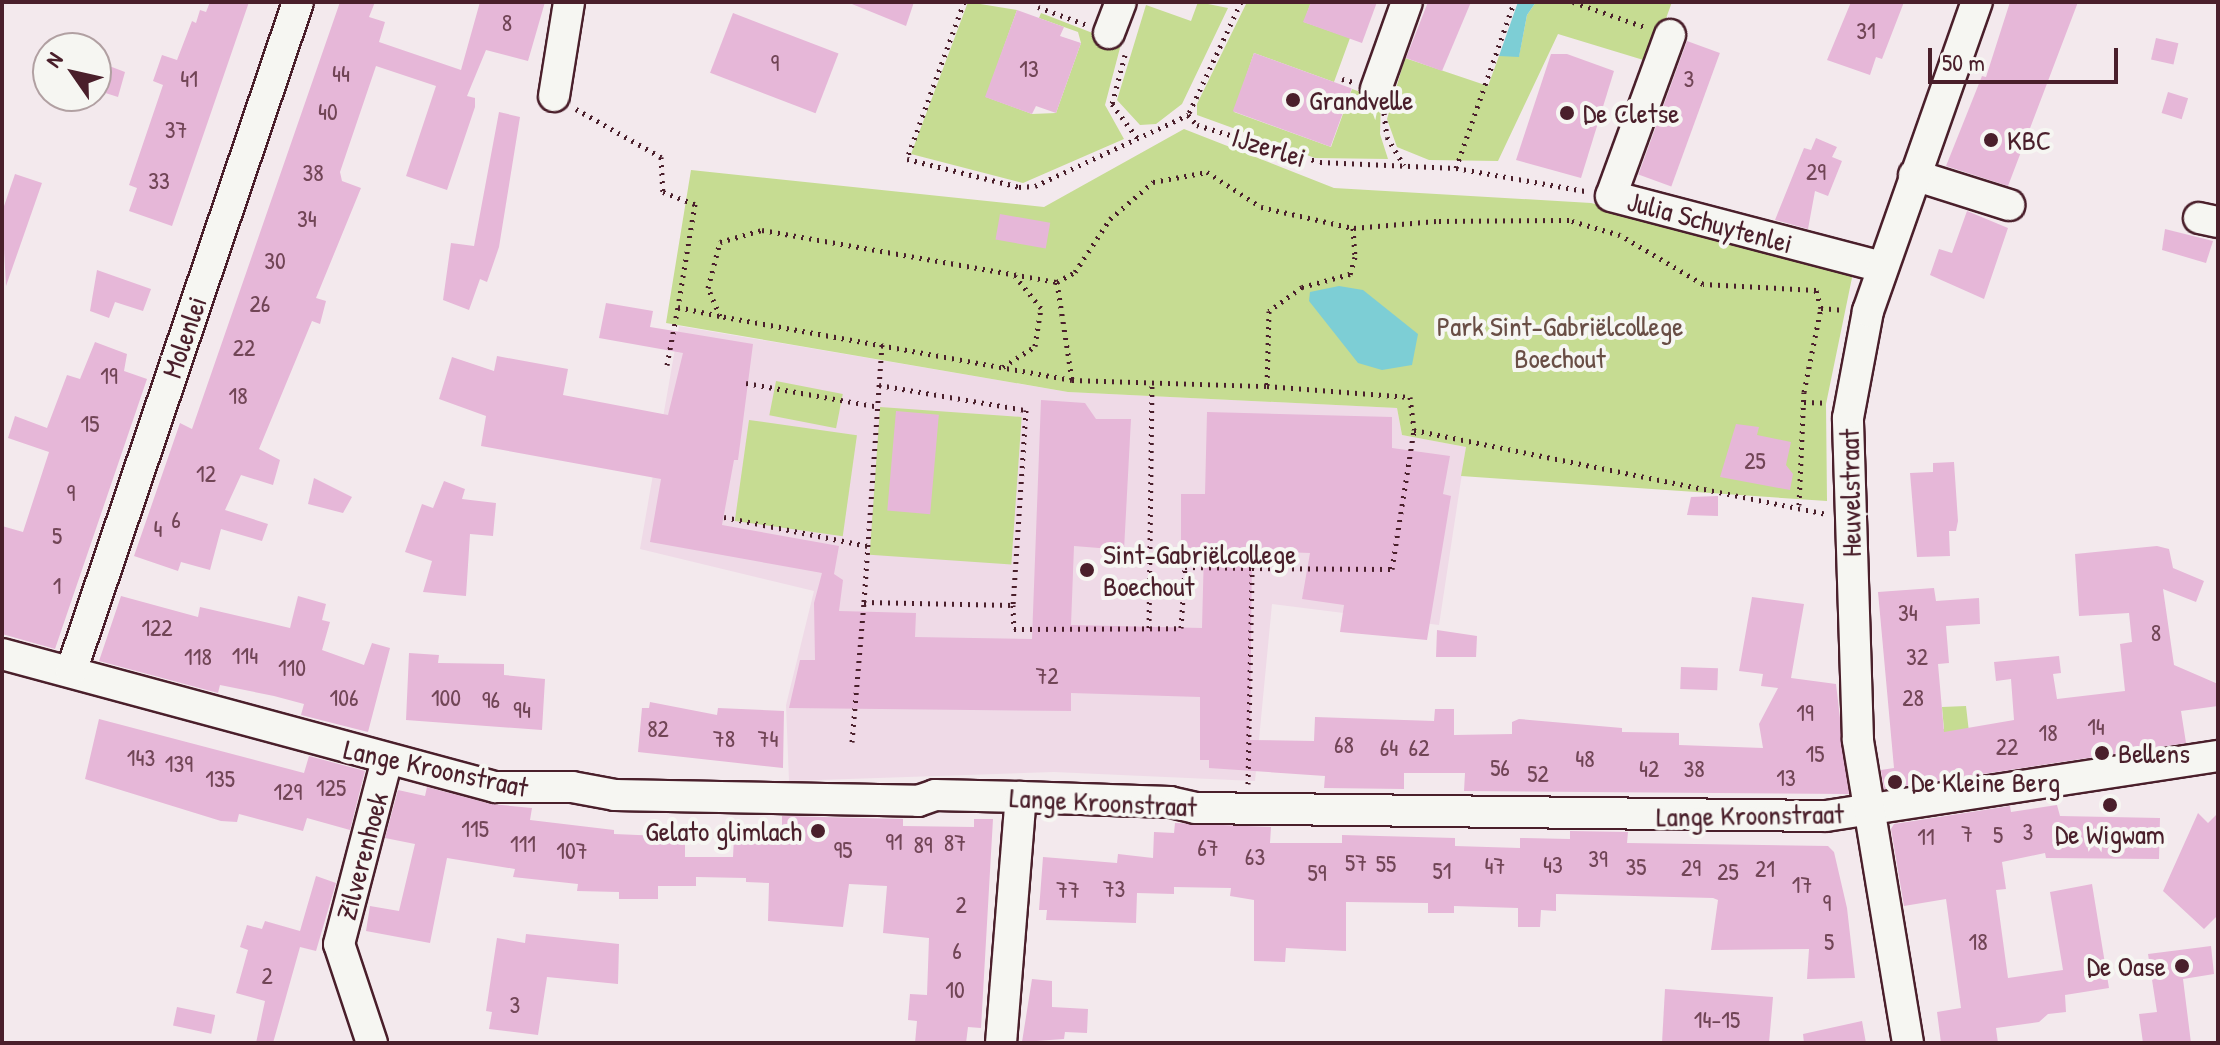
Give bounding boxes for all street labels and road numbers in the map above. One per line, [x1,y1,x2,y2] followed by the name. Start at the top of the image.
[1228,120,1310,174] street label: IJzerlei
[1624,184,1796,260] street label: Julia Schuytenlei
[154,292,214,382] street label: Molenlei
[1832,429,1868,557] street label: Heuvelstraat
[341,732,531,804] street label: Lange Kroonstraat
[1008,780,1198,824] street label: Lange Kroonstraat
[329,789,395,923] street label: Zilverenhoek
[1656,797,1844,833] street label: Lange Kroonstraat

